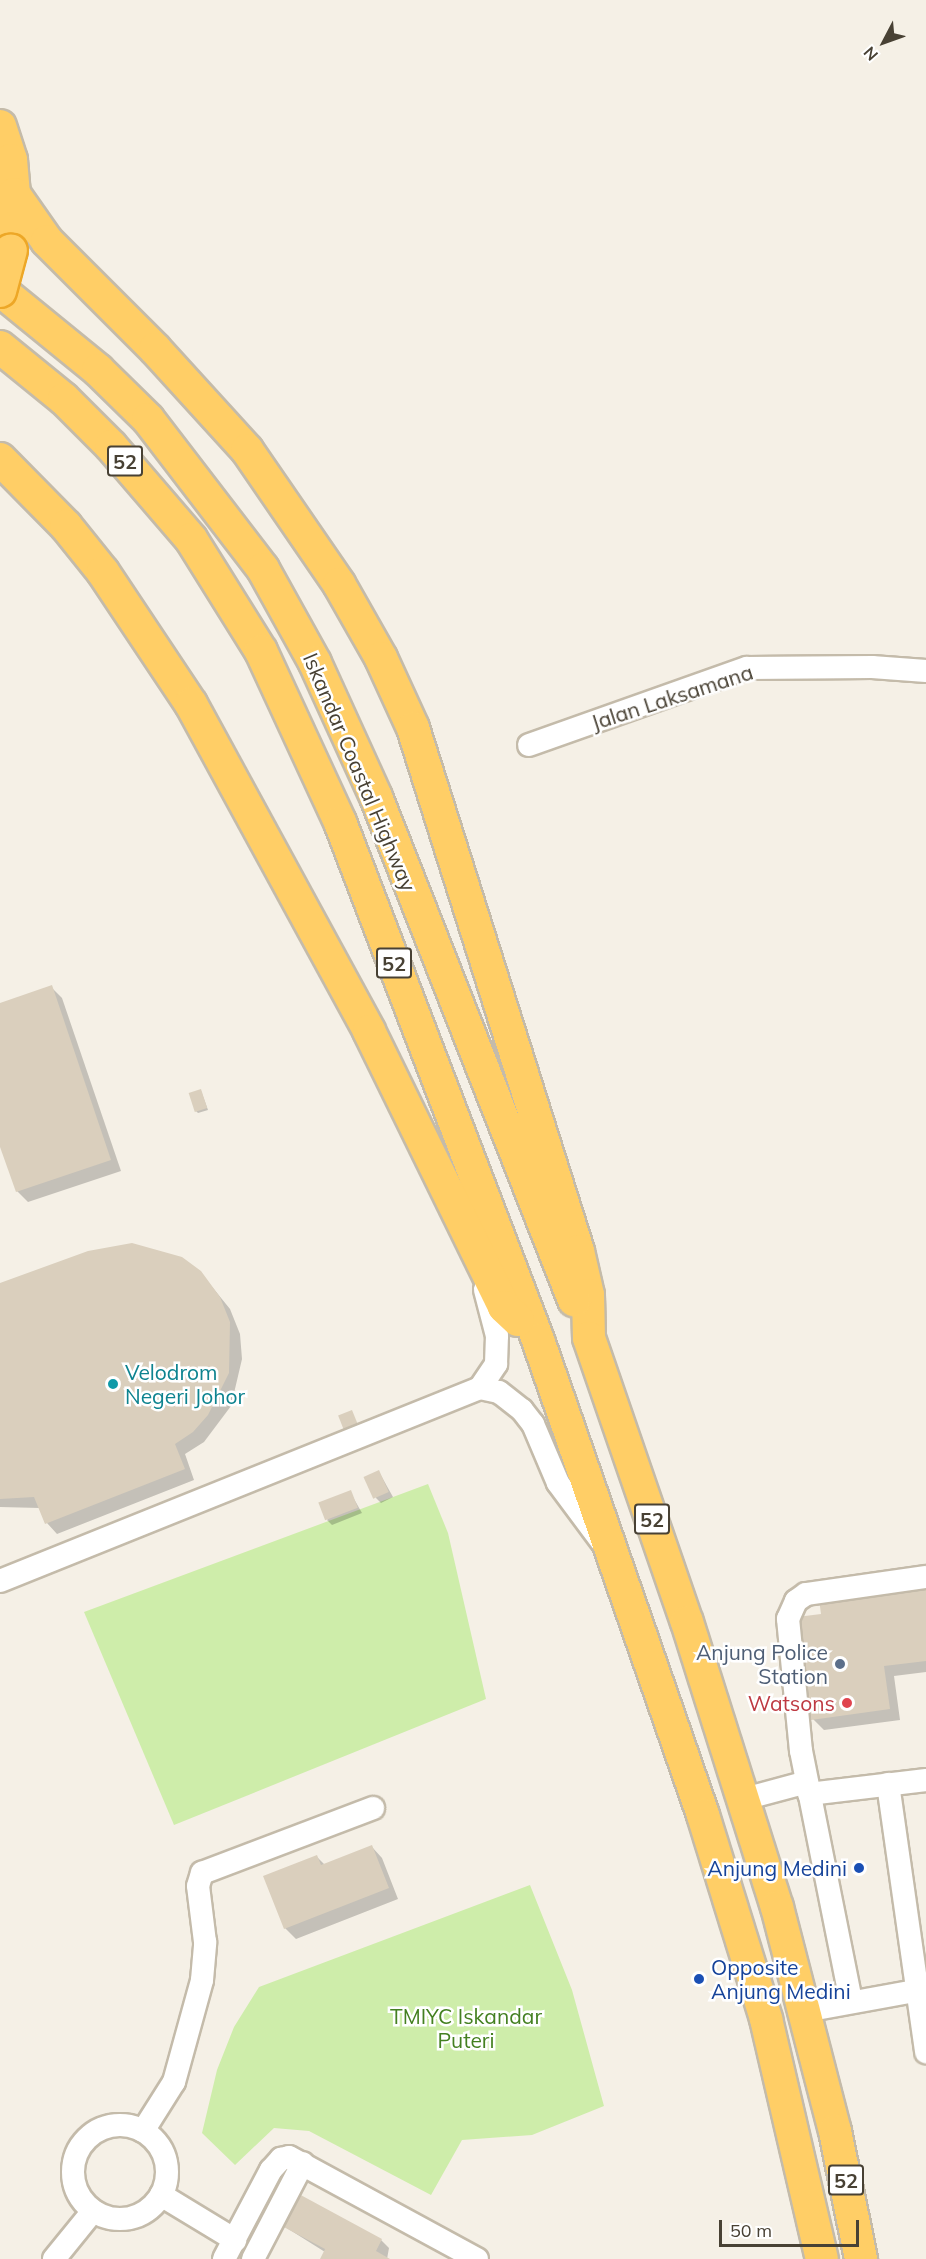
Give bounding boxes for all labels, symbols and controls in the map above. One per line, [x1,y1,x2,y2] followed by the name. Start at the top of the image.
[854,12,914,72] north arrow
[859,43,882,65] text: N
[107,444,143,478] road number: 52
[298,649,422,895] street label: Iskandar Coastal Highway
[588,659,756,735] street label: Jalan Laksamana
[376,946,412,980] road number: 52
[125,1359,245,1409] place label: Velodrom Negeri Johor
[106,1377,120,1391] marker: Velodrom Negeri Johor
[634,1502,670,1536] road number: 52
[696,1639,828,1689] place label: Anjung Police Station
[833,1657,847,1671] marker: Anjung Police Station
[748,1690,835,1716] place label: Watsons
[840,1696,854,1710] marker: Watsons
[707,1855,847,1881] place label: Anjung Medini
[852,1861,866,1875] marker: Anjung Medini
[711,1954,851,2004] place label: Opposite Anjung Medini
[692,1972,706,1986] marker: Opposite Anjung Medini
[390,2003,542,2053] park label: TMIYC Iskandar Puteri
[828,2163,864,2197] road number: 52
[722,2208,862,2246] scale bar
[730,2219,772,2242] text: 50 m

